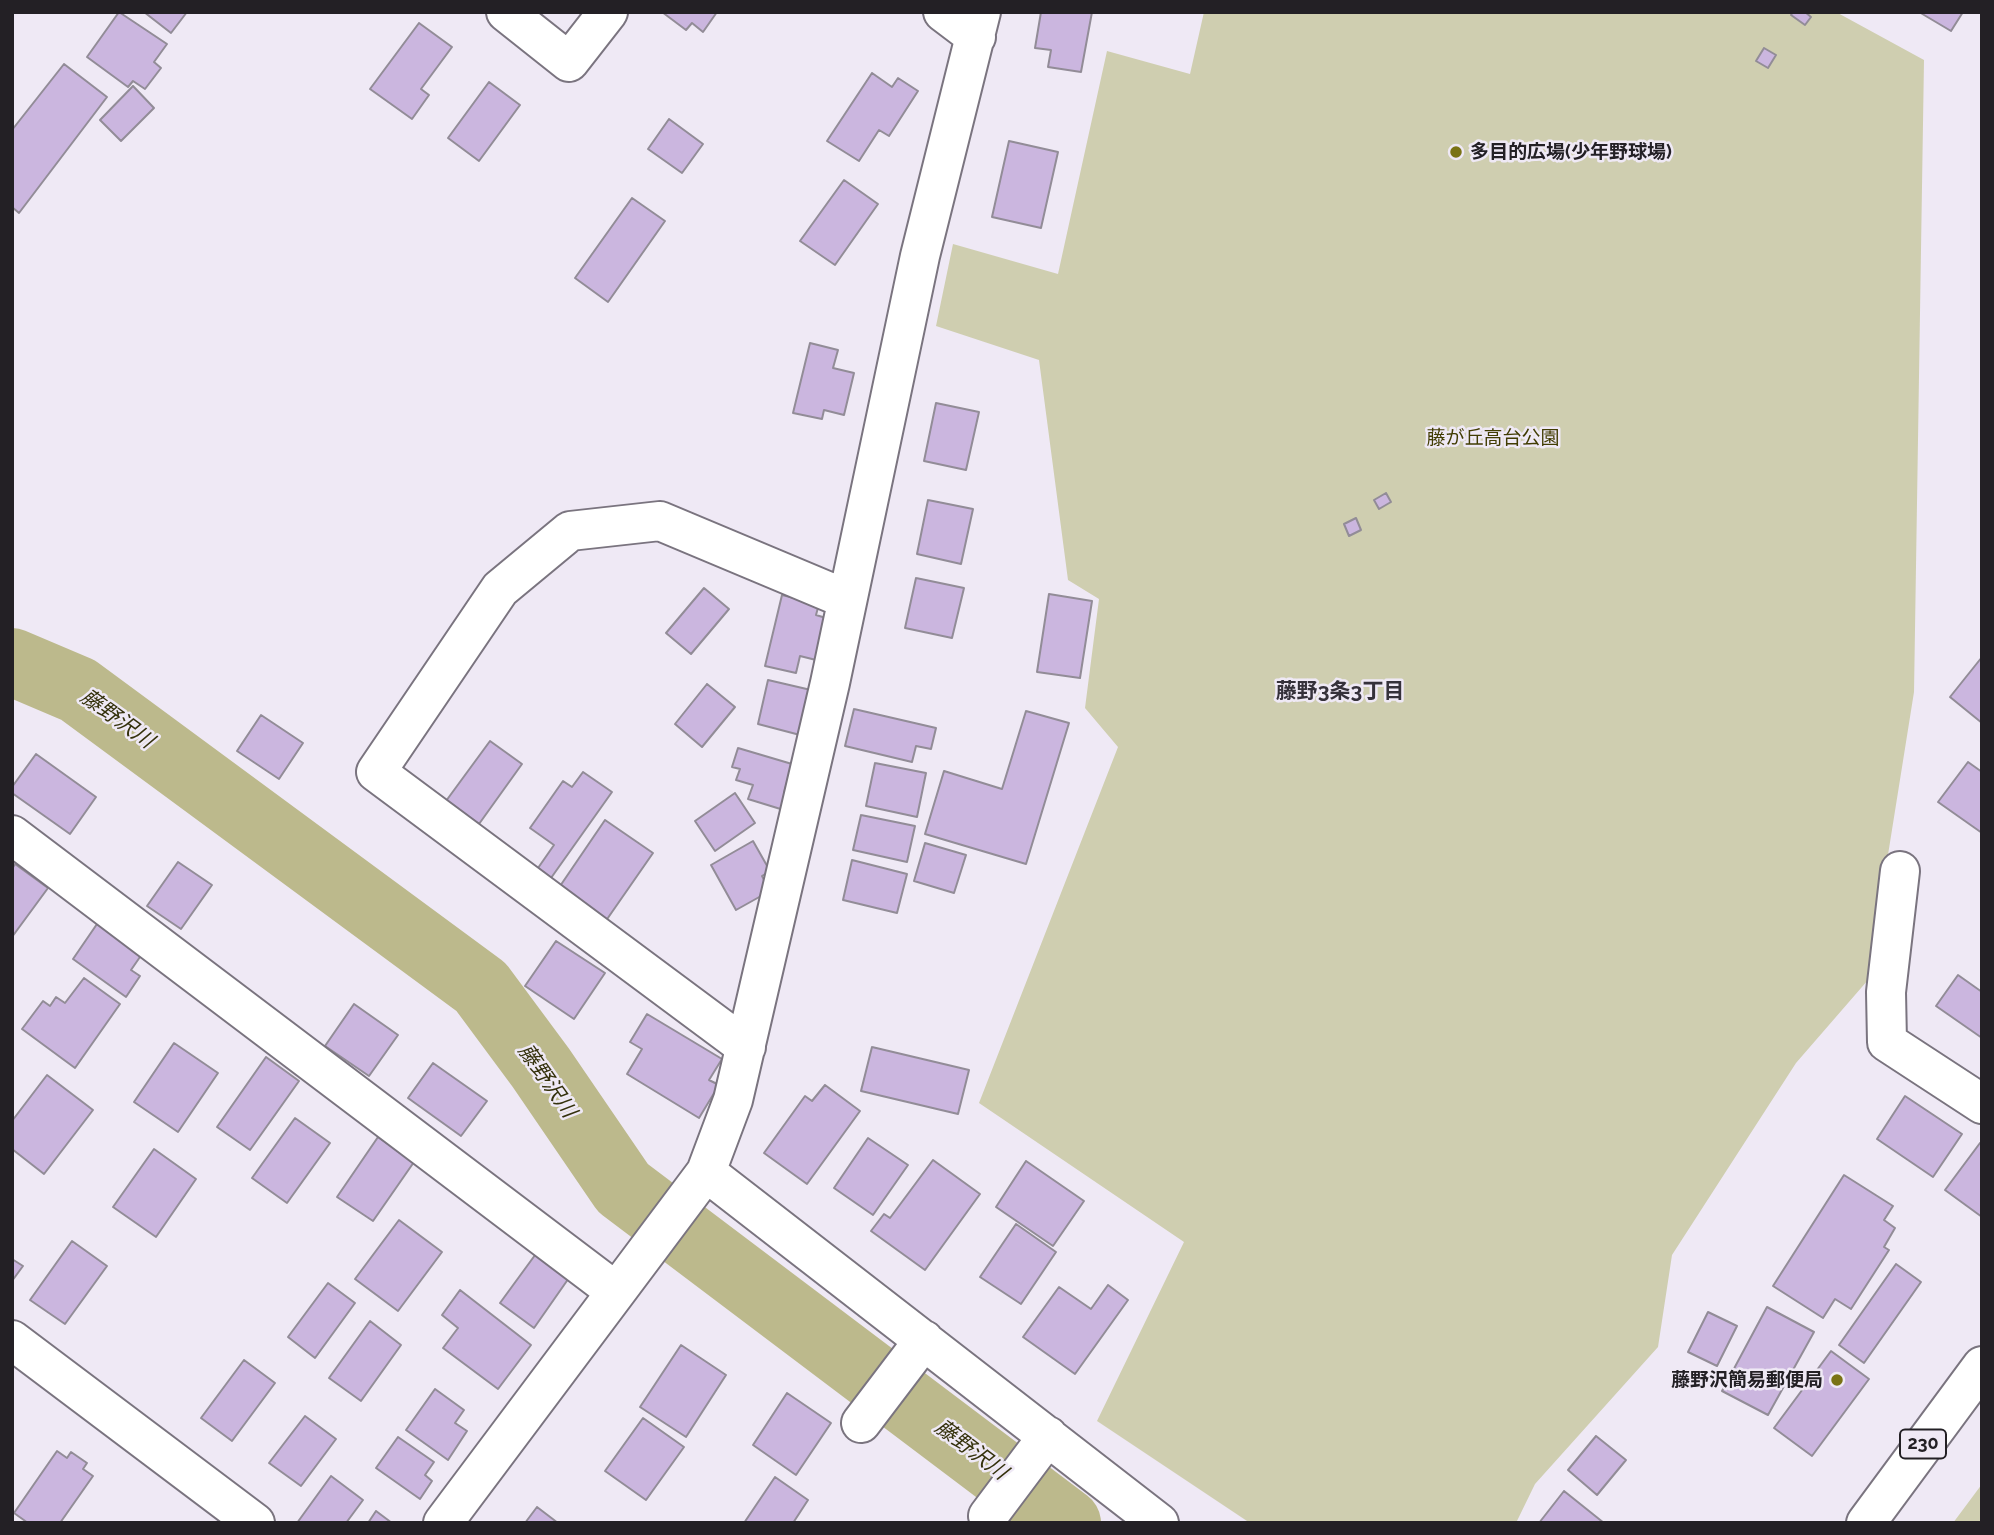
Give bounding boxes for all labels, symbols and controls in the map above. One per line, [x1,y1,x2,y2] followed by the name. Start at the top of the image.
[1470,141,1672,163] place label: 多目的広場(少年野球場)
[1448,144,1464,160] marker: 多目的広場(少年野球場)
[1427,427,1559,449] park label: 藤が丘高台公園
[1276,679,1404,705] district label: 藤野3条3丁目
[76,684,158,754] water label: 藤野沢川
[513,1039,581,1123] water label: 藤野沢川
[1671,1369,1823,1391] place label: 藤野沢簡易郵便局
[1829,1372,1845,1388] marker: 藤野沢簡易郵便局
[930,1415,1012,1485] water label: 藤野沢川
[1900,1429,1946,1458] road number: 230

